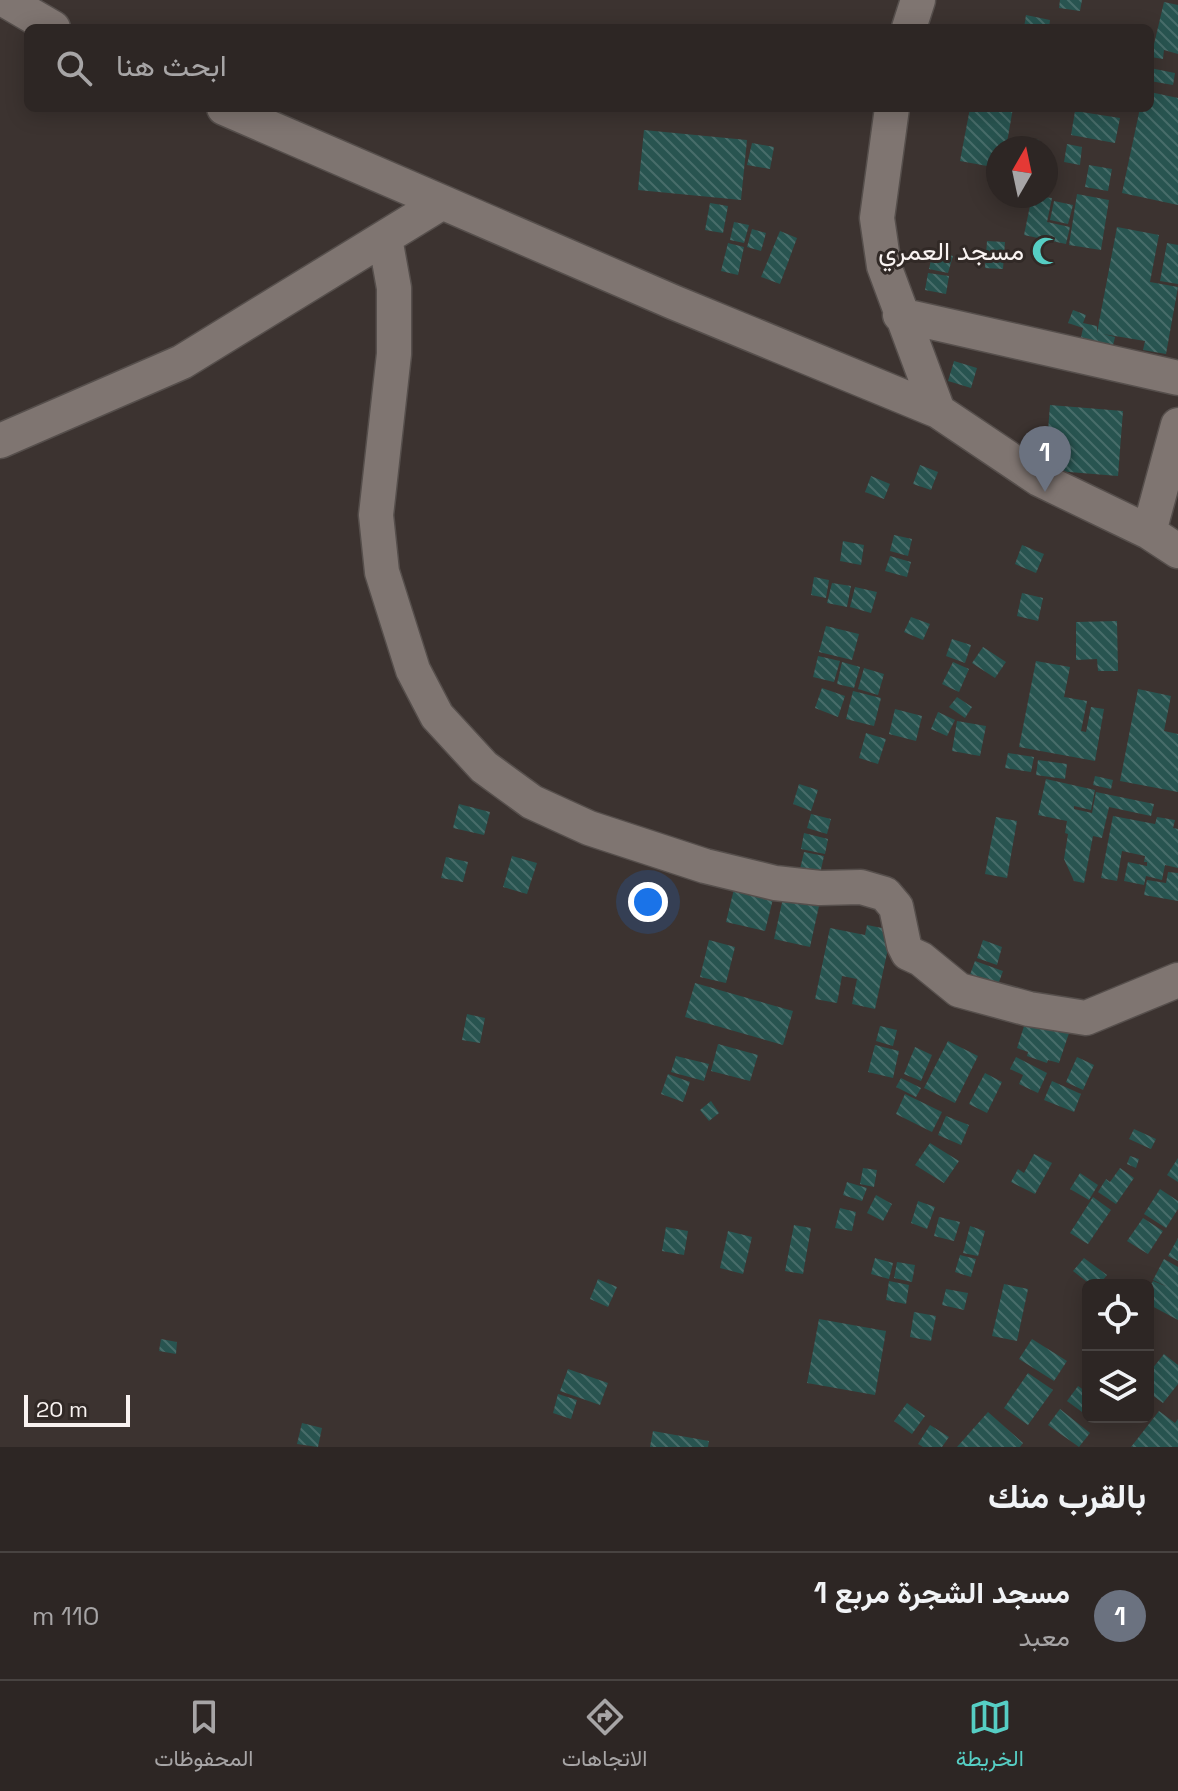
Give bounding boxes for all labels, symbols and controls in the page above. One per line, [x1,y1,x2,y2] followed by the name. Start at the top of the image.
[24,24,1154,112] search box
[52,46,96,90] icon: search
[116,46,227,85] text: ابحث هنا
[986,136,1058,208] north arrow
[878,234,1024,272] place label: مسجد العمري
[1031,236,1061,266] mosque icon: مسجد العمري
[1019,426,1071,492] pin: 1
[628,882,668,922] your location
[1082,1279,1154,1423] map controls
[1082,1279,1154,1351] button: locate
[1082,1351,1154,1423] button: layers
[24,1391,130,1427] scale bar
[36,1395,88,1423] text: 20 m
[988,1475,1146,1518] text: بالقرب منك
[814,1573,1070,1612] text: مسجد الشجرة مربع 1
[32,1599,99,1633] text: 110 m
[1114,1599,1126,1633] text: 1
[1018,1620,1070,1654] text: معبد
[154,1695,253,1778] tab: المحفوظات
[562,1695,647,1778] tab: الاتجاهات
[956,1695,1024,1778] tab: الخريطة

